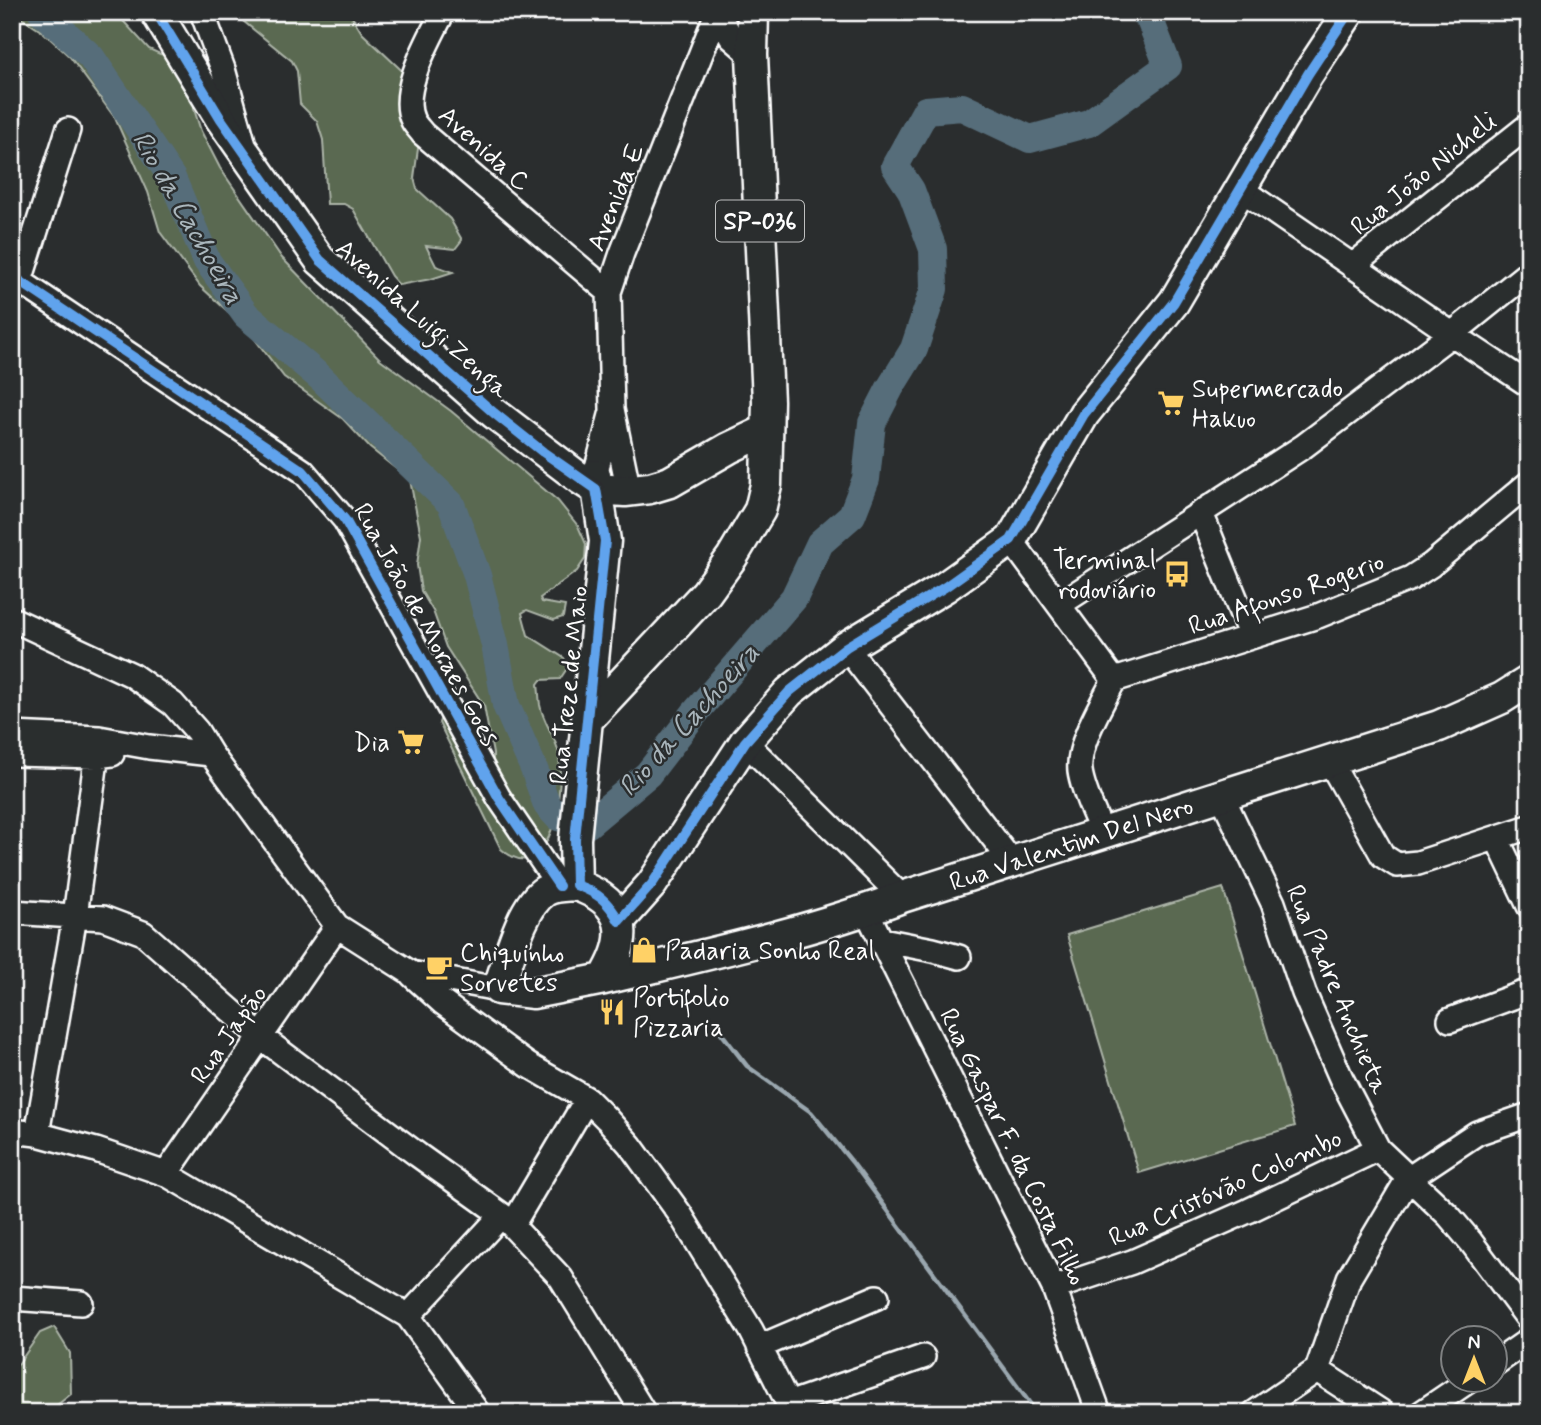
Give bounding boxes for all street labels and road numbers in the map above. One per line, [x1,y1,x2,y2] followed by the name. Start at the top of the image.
[430,99,537,200] street label: Avenida C
[1344,105,1504,244] street label: Rua João Nicheli
[580,139,654,256] street label: Avenida E
[716,201,804,242] road number: SP-036
[326,232,516,409] street label: Avenida Luigi Zenga
[344,497,506,753] street label: Rua João de Moraes Goes
[1184,545,1390,646] street label: Rua Afonso Rogerio
[543,584,597,786] street label: Rua Treze de Maio
[945,789,1198,900] street label: Rua Valentim Del Nero
[1277,880,1396,1100] street label: Rua Padre Anchieta
[183,979,276,1091] street label: Rua Japão
[930,1003,1094,1291] street label: Rua Gaspar F. da Costa Filho
[1104,1122,1348,1256] street label: Rua Cristóvão Colombo

